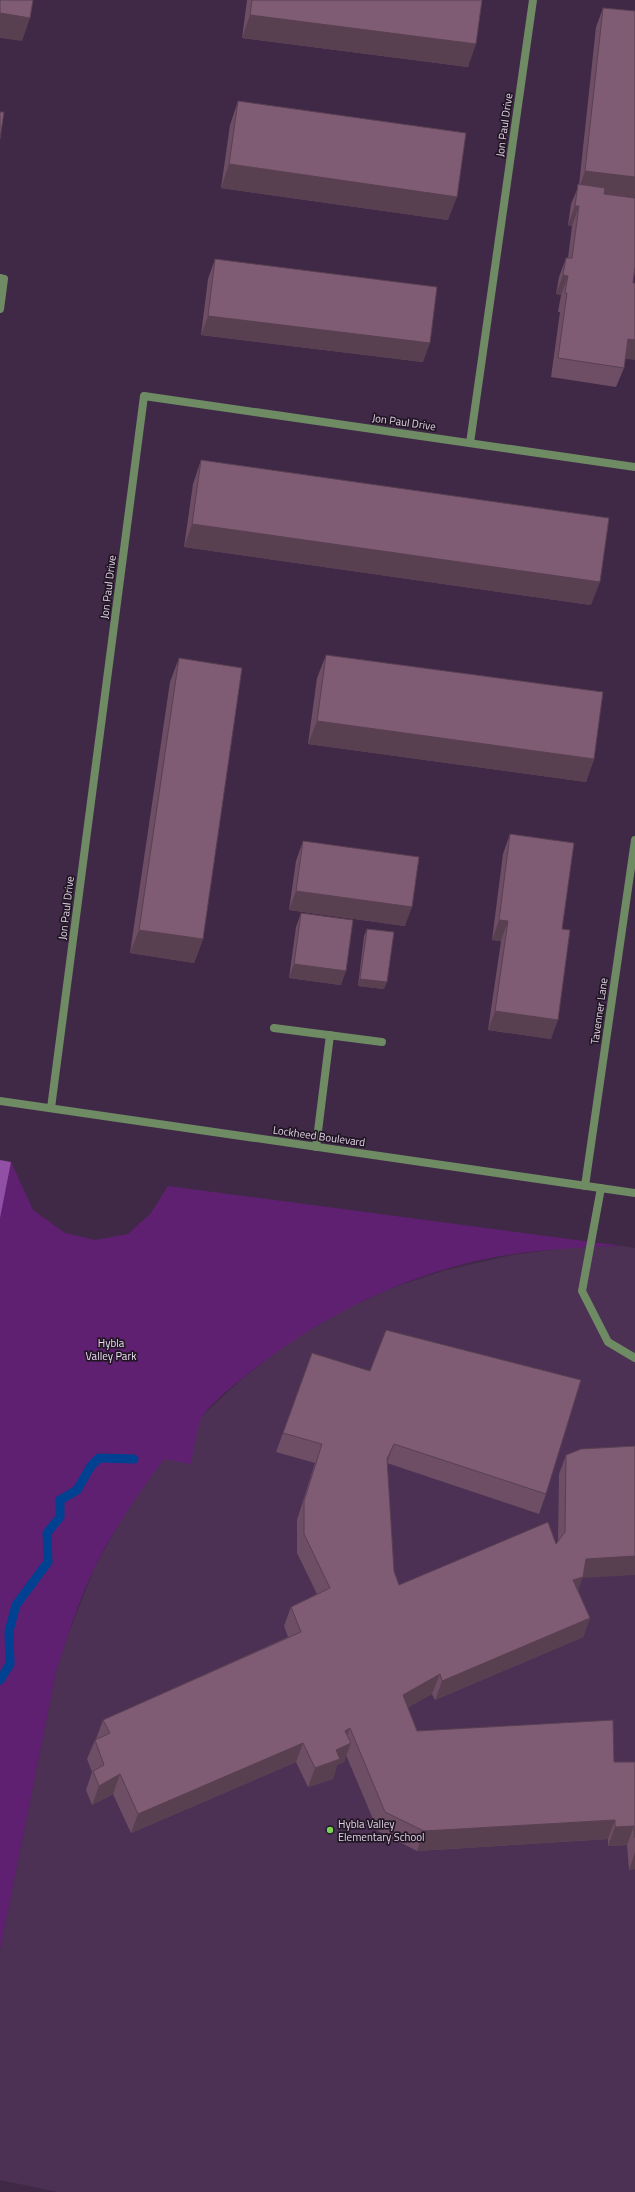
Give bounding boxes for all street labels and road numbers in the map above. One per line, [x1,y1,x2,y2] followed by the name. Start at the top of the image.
[492,92,516,158] street label: Jon Paul Drive
[371,410,437,434] street label: Jon Paul Drive
[96,554,120,620] street label: Jon Paul Drive
[54,875,78,941] street label: Jon Paul Drive
[586,976,612,1045] street label: Tavenner Lane
[272,1122,366,1150] street label: Lockheed Boulevard

